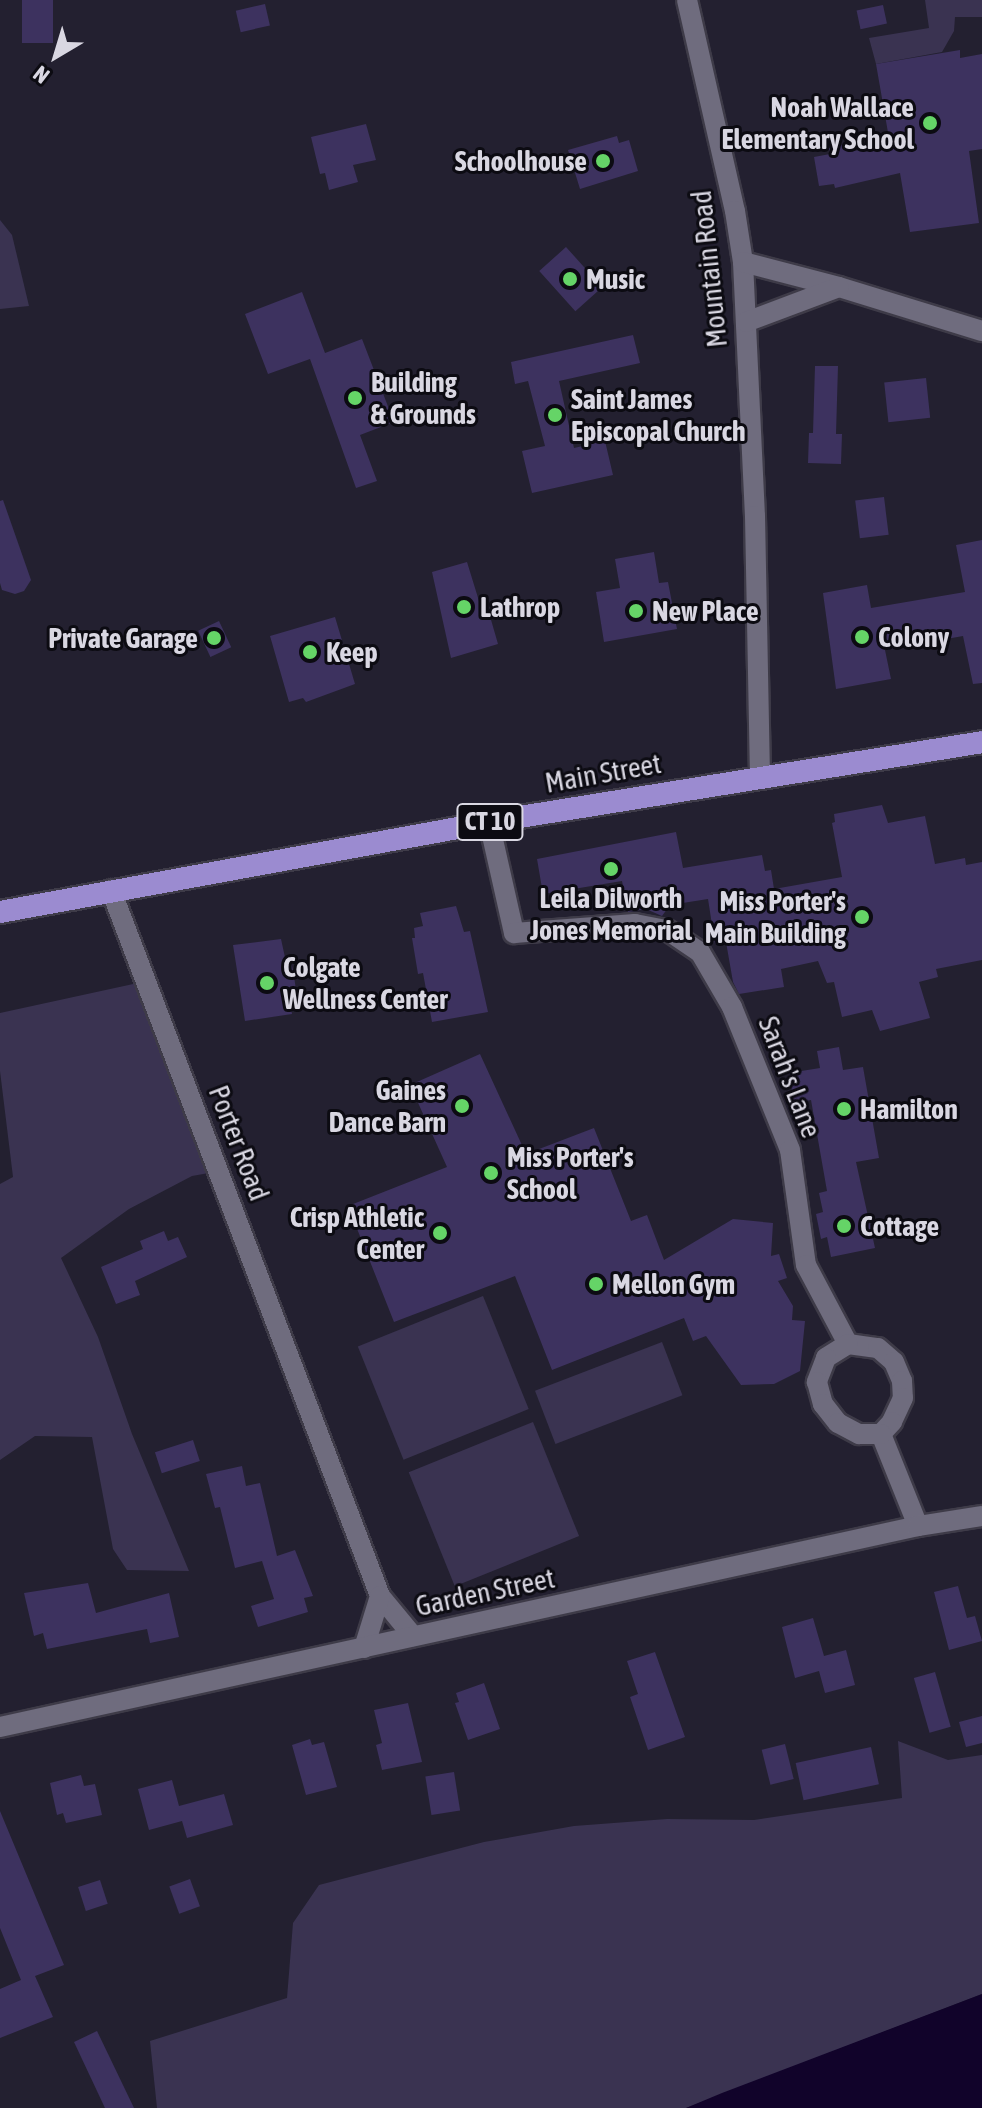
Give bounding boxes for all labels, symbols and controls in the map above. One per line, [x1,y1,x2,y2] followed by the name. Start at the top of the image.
[16,16,96,96] north arrow
[28,61,54,89] text: N
[722,90,914,156] place label: Noah Wallace Elementary School
[921,114,939,132] marker: Noah Wallace Elementary School
[455,144,587,178] place label: Schoolhouse
[594,152,612,170] marker: Schoolhouse
[684,189,734,349] street label: Mountain Road
[586,262,645,296] place label: Music
[561,270,579,288] marker: Music
[371,365,476,431] place label: Building & Grounds
[571,382,745,448] place label: Saint James Episcopal Church
[346,389,364,407] marker: Building & Grounds
[546,406,564,424] marker: Saint James Episcopal Church
[480,590,560,624] place label: Lathrop
[652,594,759,628] place label: New Place
[455,598,473,616] marker: Lathrop
[627,602,645,620] marker: New Place
[878,620,949,654] place label: Colony
[48,621,198,655] place label: Private Garage
[853,628,871,646] marker: Colony
[205,629,223,647] marker: Private Garage
[326,635,378,669] place label: Keep
[301,643,319,661] marker: Keep
[542,746,664,800] street label: Main Street
[456,800,524,844] road number: CT 10
[602,860,620,878] marker: Leila Dilworth Jones Memorial
[530,881,692,947] place label: Leila Dilworth Jones Memorial
[705,884,846,950] place label: Miss Porter's Main Building
[853,908,871,926] marker: Miss Porter's Main Building
[283,950,448,1016] place label: Colgate Wellness Center
[258,974,276,992] marker: Colgate Wellness Center
[752,1012,828,1142] street label: Sarah's Lane
[329,1073,446,1139] place label: Gaines Dance Barn
[202,1081,276,1205] street label: Porter Road
[860,1092,958,1126] place label: Hamilton
[453,1097,471,1115] marker: Gaines Dance Barn
[835,1100,853,1118] marker: Hamilton
[507,1140,634,1206] place label: Miss Porter's School
[482,1164,500,1182] marker: Miss Porter's School
[290,1200,424,1266] place label: Crisp Athletic Center
[860,1209,939,1243] place label: Cottage
[835,1217,853,1235] marker: Cottage
[431,1224,449,1242] marker: Crisp Athletic Center
[612,1267,735,1301] place label: Mellon Gym
[587,1275,605,1293] marker: Mellon Gym
[413,1561,557,1623] street label: Garden Street

